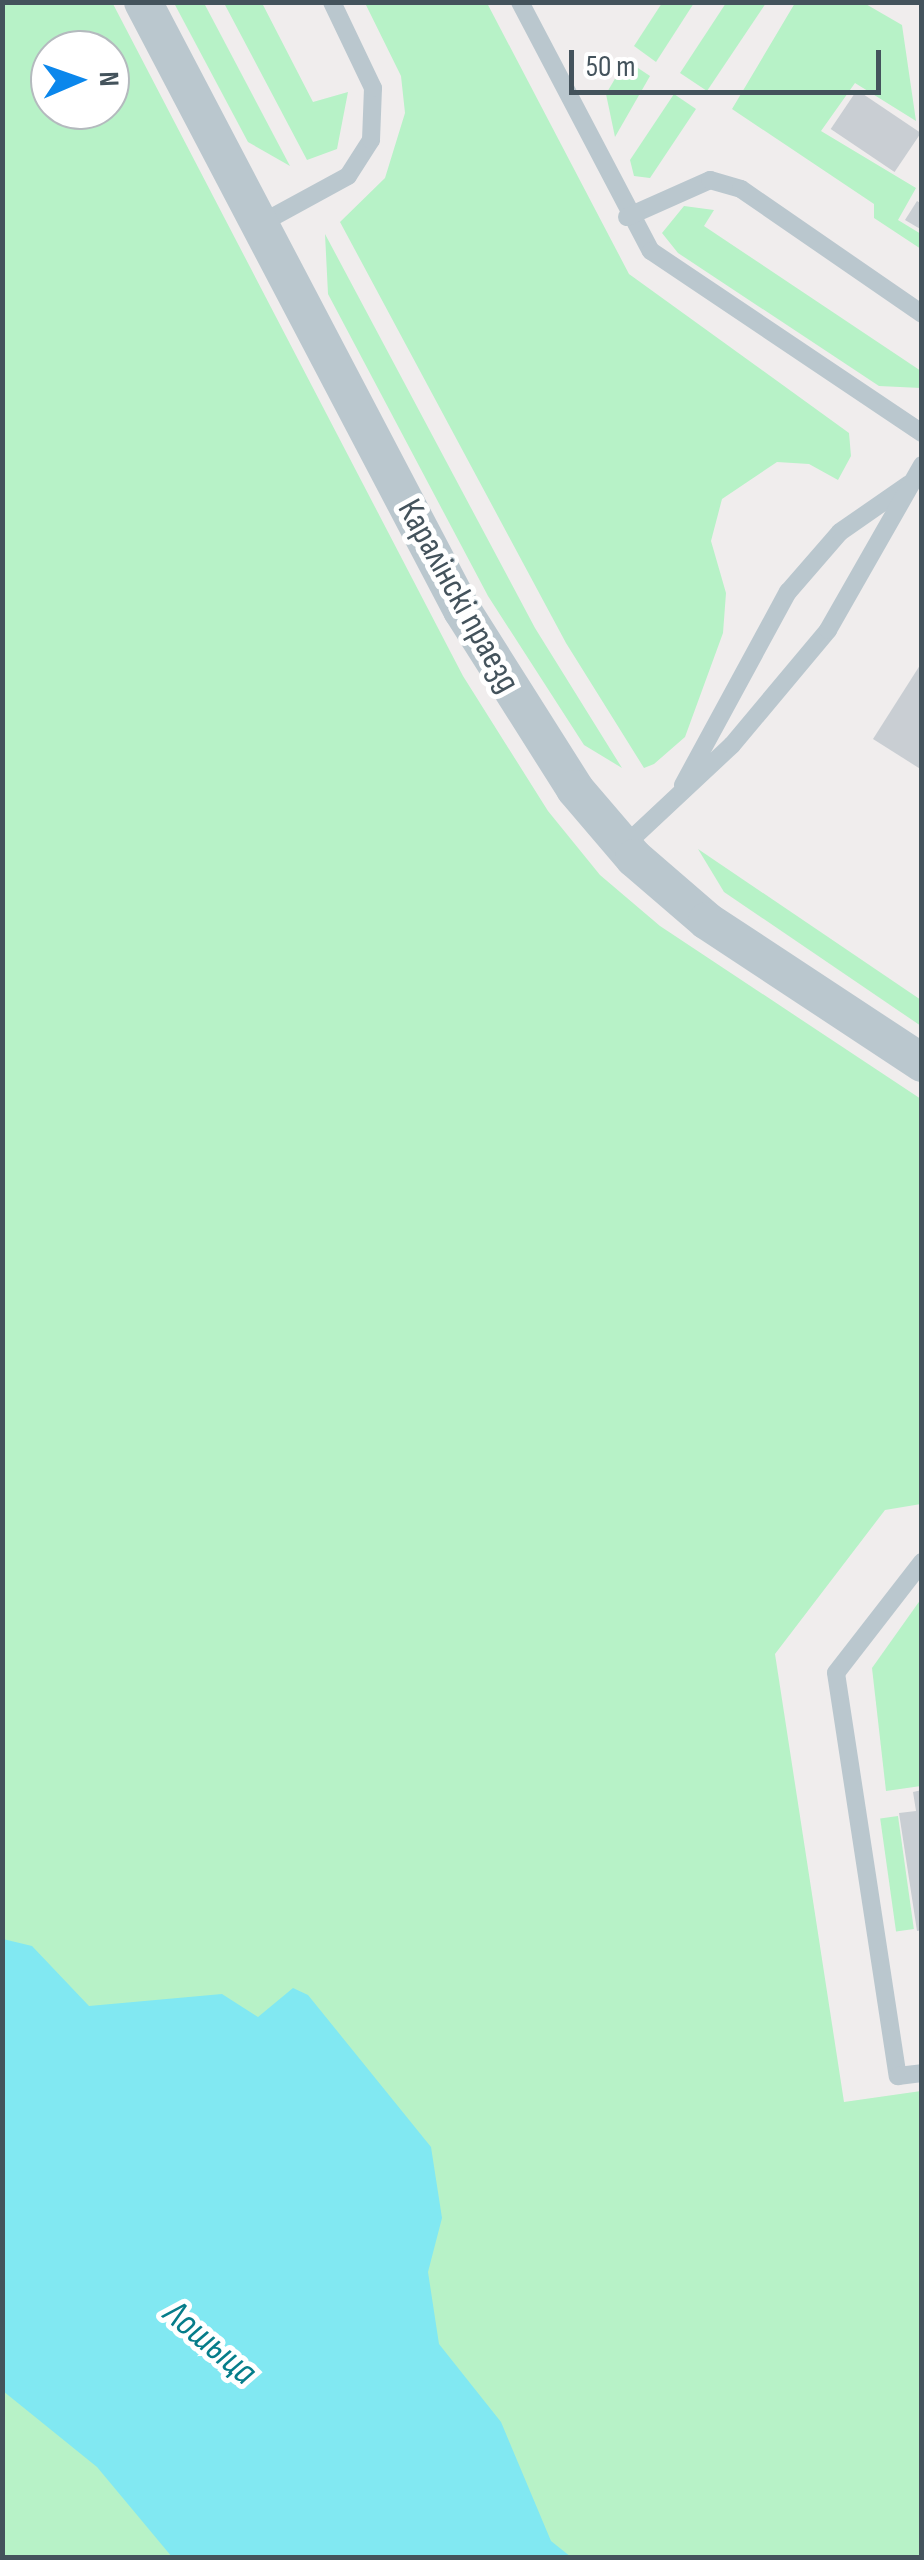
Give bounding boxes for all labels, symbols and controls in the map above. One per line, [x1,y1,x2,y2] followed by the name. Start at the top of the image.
[30,30,130,130] north arrow
[574,30,886,92] scale bar
[586,49,635,85] text: 50 m
[92,71,125,87] text: N
[388,492,528,700] street label: Каралінскі праезд
[154,2291,266,2395] water label: Лошыца

